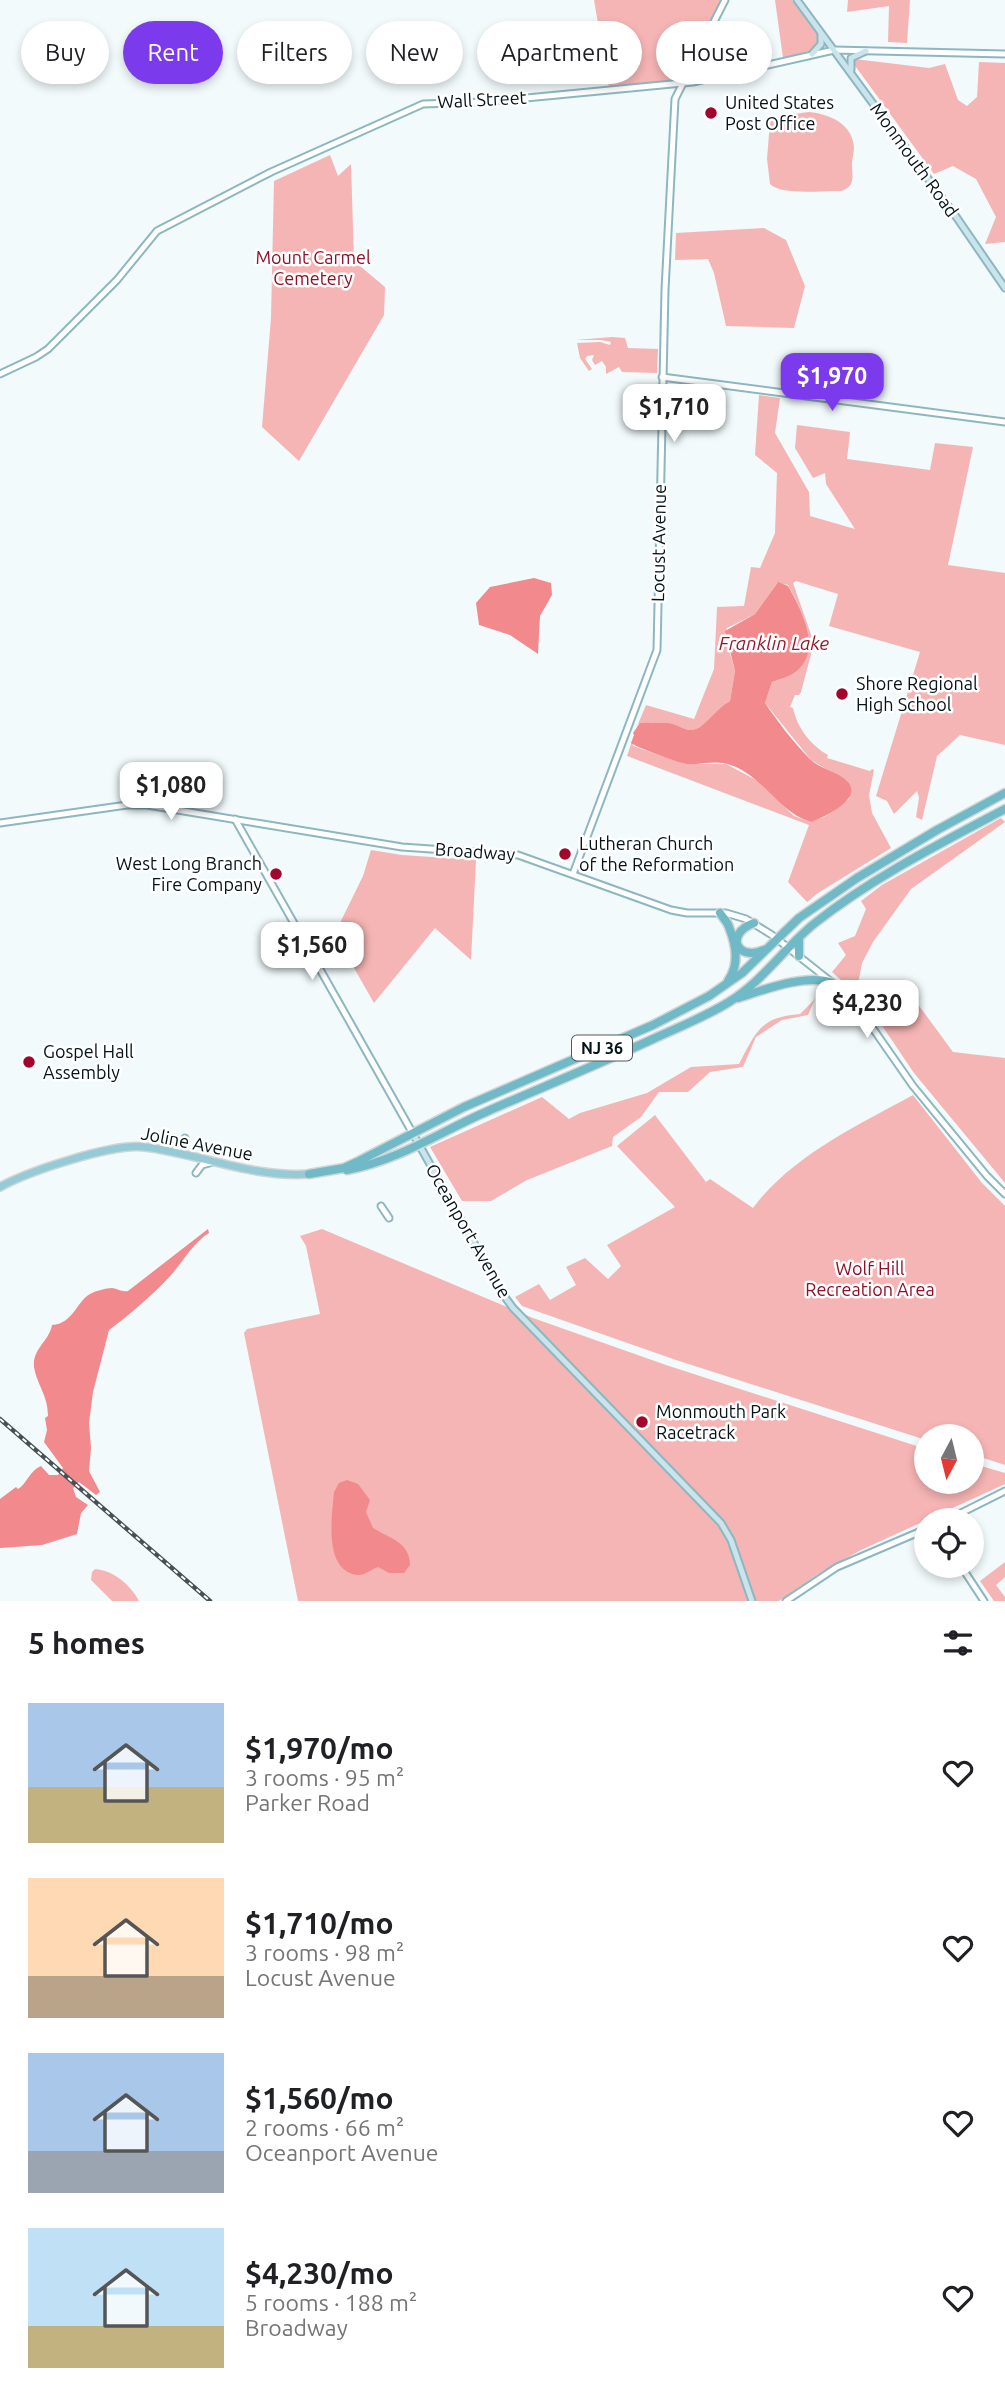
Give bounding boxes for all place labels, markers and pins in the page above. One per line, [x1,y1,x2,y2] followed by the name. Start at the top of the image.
[725,92,834,133] place label: United States Post Office
[703,105,719,121] marker: United States Post Office
[775,354,889,413] pin: $1,970
[617,384,731,444] pin: $1,710
[856,673,978,714] place label: Shore Regional High School
[834,686,850,702] marker: Shore Regional High School
[114,762,228,822] pin: $1,080
[579,833,734,874] place label: Lutheran Church of the Reformation
[557,846,573,862] marker: Lutheran Church of the Reformation
[116,853,262,894] place label: West Long Branch Fire Company
[268,866,284,882] marker: West Long Branch Fire Company
[255,922,369,982] pin: $1,560
[810,981,924,1040] pin: $4,230
[43,1041,134,1082] place label: Gospel Hall Assembly
[21,1054,37,1070] marker: Gospel Hall Assembly
[656,1401,786,1442] place label: Monmouth Park Racetrack
[634,1414,650,1430] marker: Monmouth Park Racetrack

